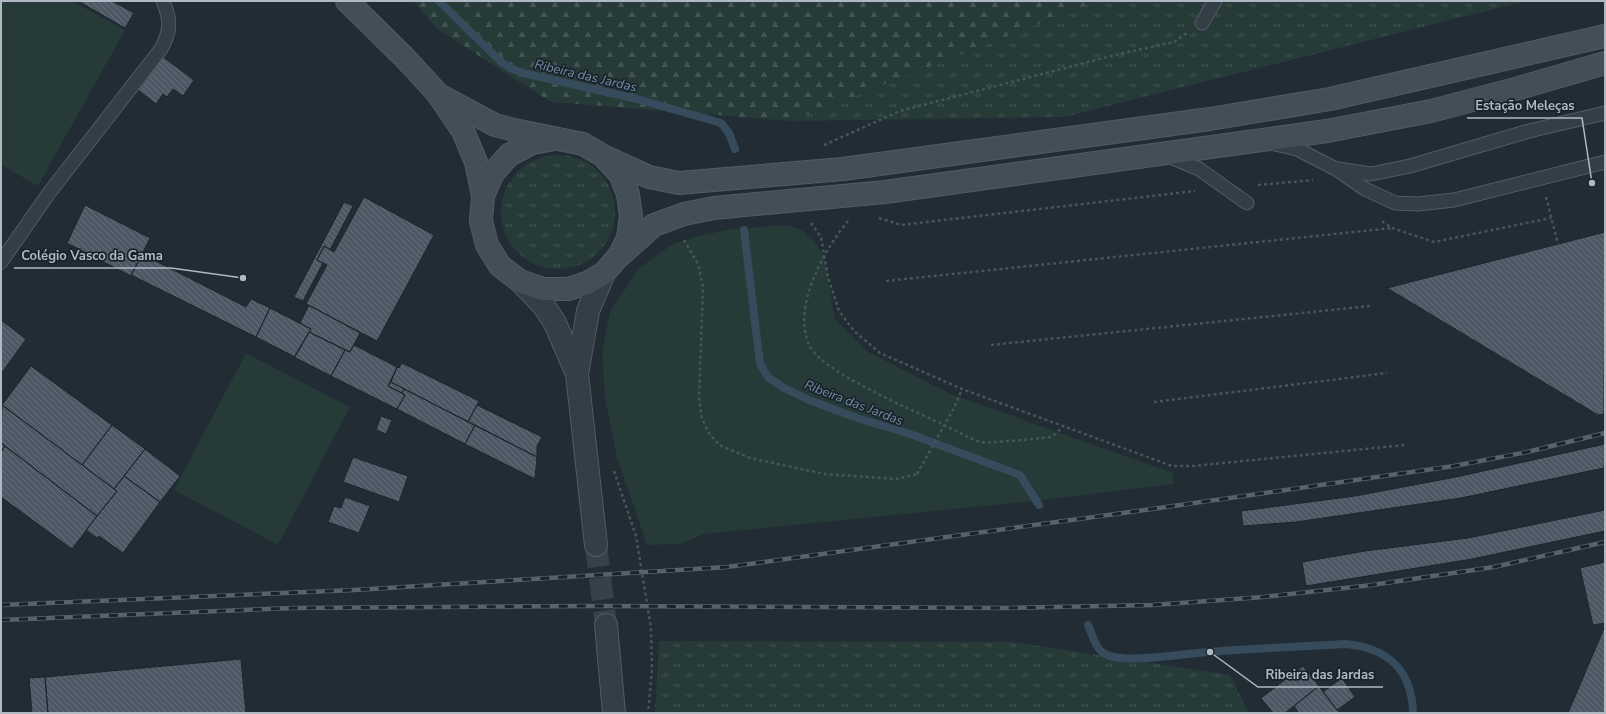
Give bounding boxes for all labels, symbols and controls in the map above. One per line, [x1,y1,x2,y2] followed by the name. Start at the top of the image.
[533,55,639,96] water label: Ribeira das Jardas
[1467,93,1582,118] callout: Estação Meleças
[1475,97,1575,115] text: Estação Meleças
[14,243,171,268] callout: Colégio Vasco da Gama
[21,247,163,265] text: Colégio Vasco da Gama
[802,376,906,430] water label: Ribeira das Jardas
[1258,662,1383,687] callout: Ribeira das Jardas
[1266,666,1374,684] text: Ribeira das Jardas

